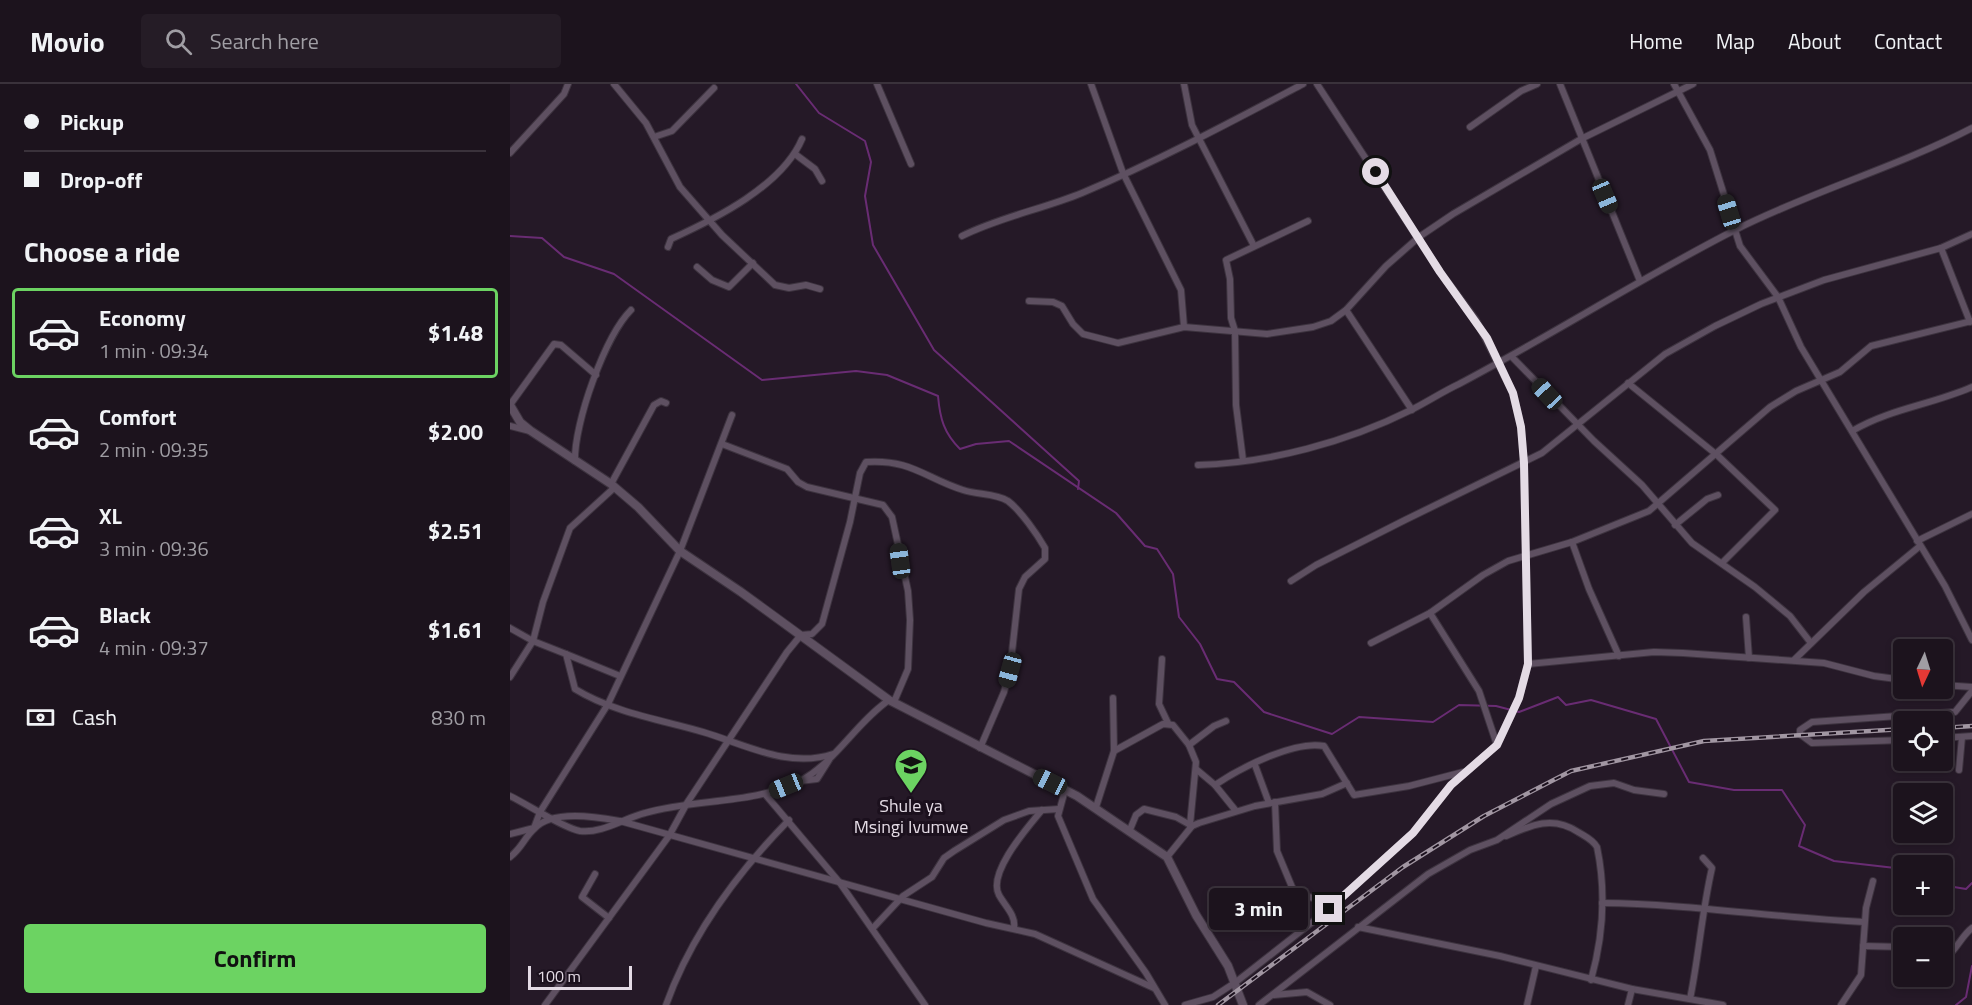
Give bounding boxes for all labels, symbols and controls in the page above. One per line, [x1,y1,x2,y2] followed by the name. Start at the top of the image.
[141,14,561,68] search box
[30,20,105,63] text: Movio
[210,24,319,58] text: Search here
[162,25,195,58] icon: search
[1629,25,1683,57] text: Home
[1716,25,1755,57] text: Map
[1788,25,1841,57] text: About
[1874,25,1942,57] text: Contact
[60,105,124,139] text: Pickup
[1362,158,1389,185] route start
[60,163,142,197] text: Drop-off
[1590,176,1620,216] car
[1715,192,1743,232] car
[24,231,180,272] text: Choose a ride
[99,301,186,335] text: Economy
[27,306,81,360] icon: car
[428,316,483,350] text: $1.48
[99,335,209,366] text: 1 min · 09:34
[1528,375,1566,413] car
[99,400,177,434] text: Comfort
[27,405,81,459] icon: car
[428,415,483,449] text: $2.00
[99,434,209,465] text: 2 min · 09:35
[99,499,122,533] text: XL
[27,504,81,558] icon: car
[428,514,483,548] text: $2.51
[99,533,209,564] text: 3 min · 09:36
[889,542,911,580] car
[99,598,151,632] text: Black
[27,603,81,657] icon: car
[428,613,483,647] text: $1.61
[99,632,209,663] text: 4 min · 09:37
[1893,639,1953,699] north arrow
[1893,639,1953,987] map controls
[997,650,1023,690] car
[72,700,117,734] text: Cash
[24,701,57,734] icon: cash
[431,702,486,733] text: 830 m
[1893,711,1953,771] button: locate
[893,747,929,794] school or university icon: Shule ya Msingi Ivumwe
[1030,766,1070,798] car
[766,771,806,801] car
[1893,783,1953,843] button: layers
[854,792,968,840] place label: Shule ya Msingi Ivumwe
[1893,855,1953,915] button: +
[1209,888,1308,930] callout: 3 min
[1234,893,1283,924] text: 3 min
[1315,895,1342,922] route end
[24,924,486,993] button: Confirm
[1893,927,1953,987] button: −
[528,963,632,990] scale bar
[537,964,581,988] text: 100 m

